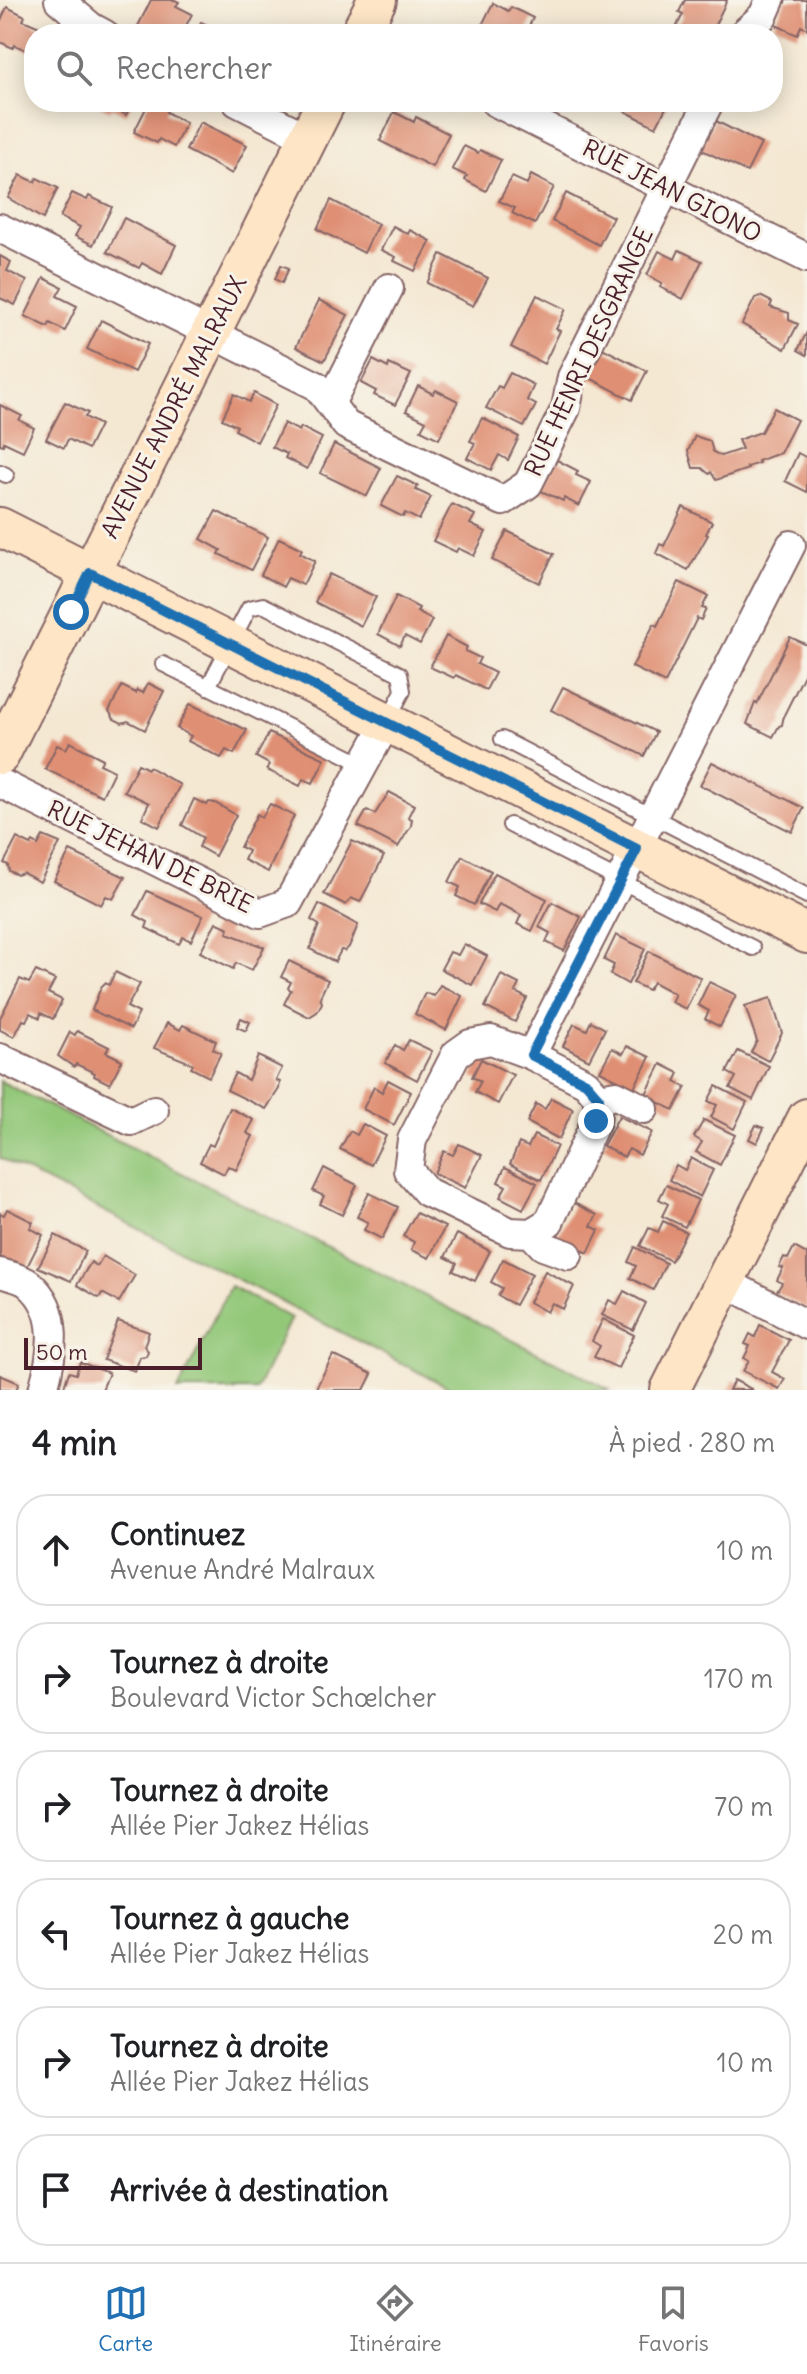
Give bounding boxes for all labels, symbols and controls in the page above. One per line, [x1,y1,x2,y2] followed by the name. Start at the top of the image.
[24,24,783,112] search box
[52,46,96,90] icon: search
[116,49,272,87] text: Rechercher
[578,132,767,248] street label: RUE JEAN GIONO
[517,222,659,481] street label: RUE HENRI DESGRANGE
[94,270,252,543] street label: AVENUE ANDRÉ MALRAUX
[53,594,89,630] route start
[43,793,258,919] street label: RUE JEHAN DE BRIE
[578,1103,614,1139] route end
[24,1334,202,1370] scale bar
[36,1338,88,1366] text: 50 m
[32,1421,117,1464] text: 4 min
[609,1426,775,1459] text: À pied · 280 m
[110,1515,245,1553] text: Continuez
[34,1528,78,1572] icon: ahead
[717,1534,773,1567] text: 10 m
[110,1553,375,1586] text: Avenue André Malraux
[110,1643,329,1681] text: Tournez à droite
[34,1656,78,1700] icon: right
[704,1662,773,1695] text: 170 m
[110,1681,436,1714] text: Boulevard Victor Schœlcher
[110,1771,329,1809] text: Tournez à droite
[34,1784,78,1828] icon: right
[714,1790,773,1823] text: 70 m
[110,1809,369,1842] text: Allée Pier Jakez Hélias
[110,1899,350,1937] text: Tournez à gauche
[34,1912,78,1956] icon: left
[713,1918,773,1951] text: 20 m
[110,1937,369,1970] text: Allée Pier Jakez Hélias
[110,2027,329,2065] text: Tournez à droite
[34,2040,78,2084] icon: right
[717,2046,773,2079] text: 10 m
[110,2065,369,2098] text: Allée Pier Jakez Hélias
[34,2168,78,2212] icon: arrive
[110,2171,388,2209] text: Arrivée à destination
[98,2281,153,2357] tab: Carte
[349,2281,442,2357] tab: Itinéraire
[638,2281,709,2357] tab: Favoris

